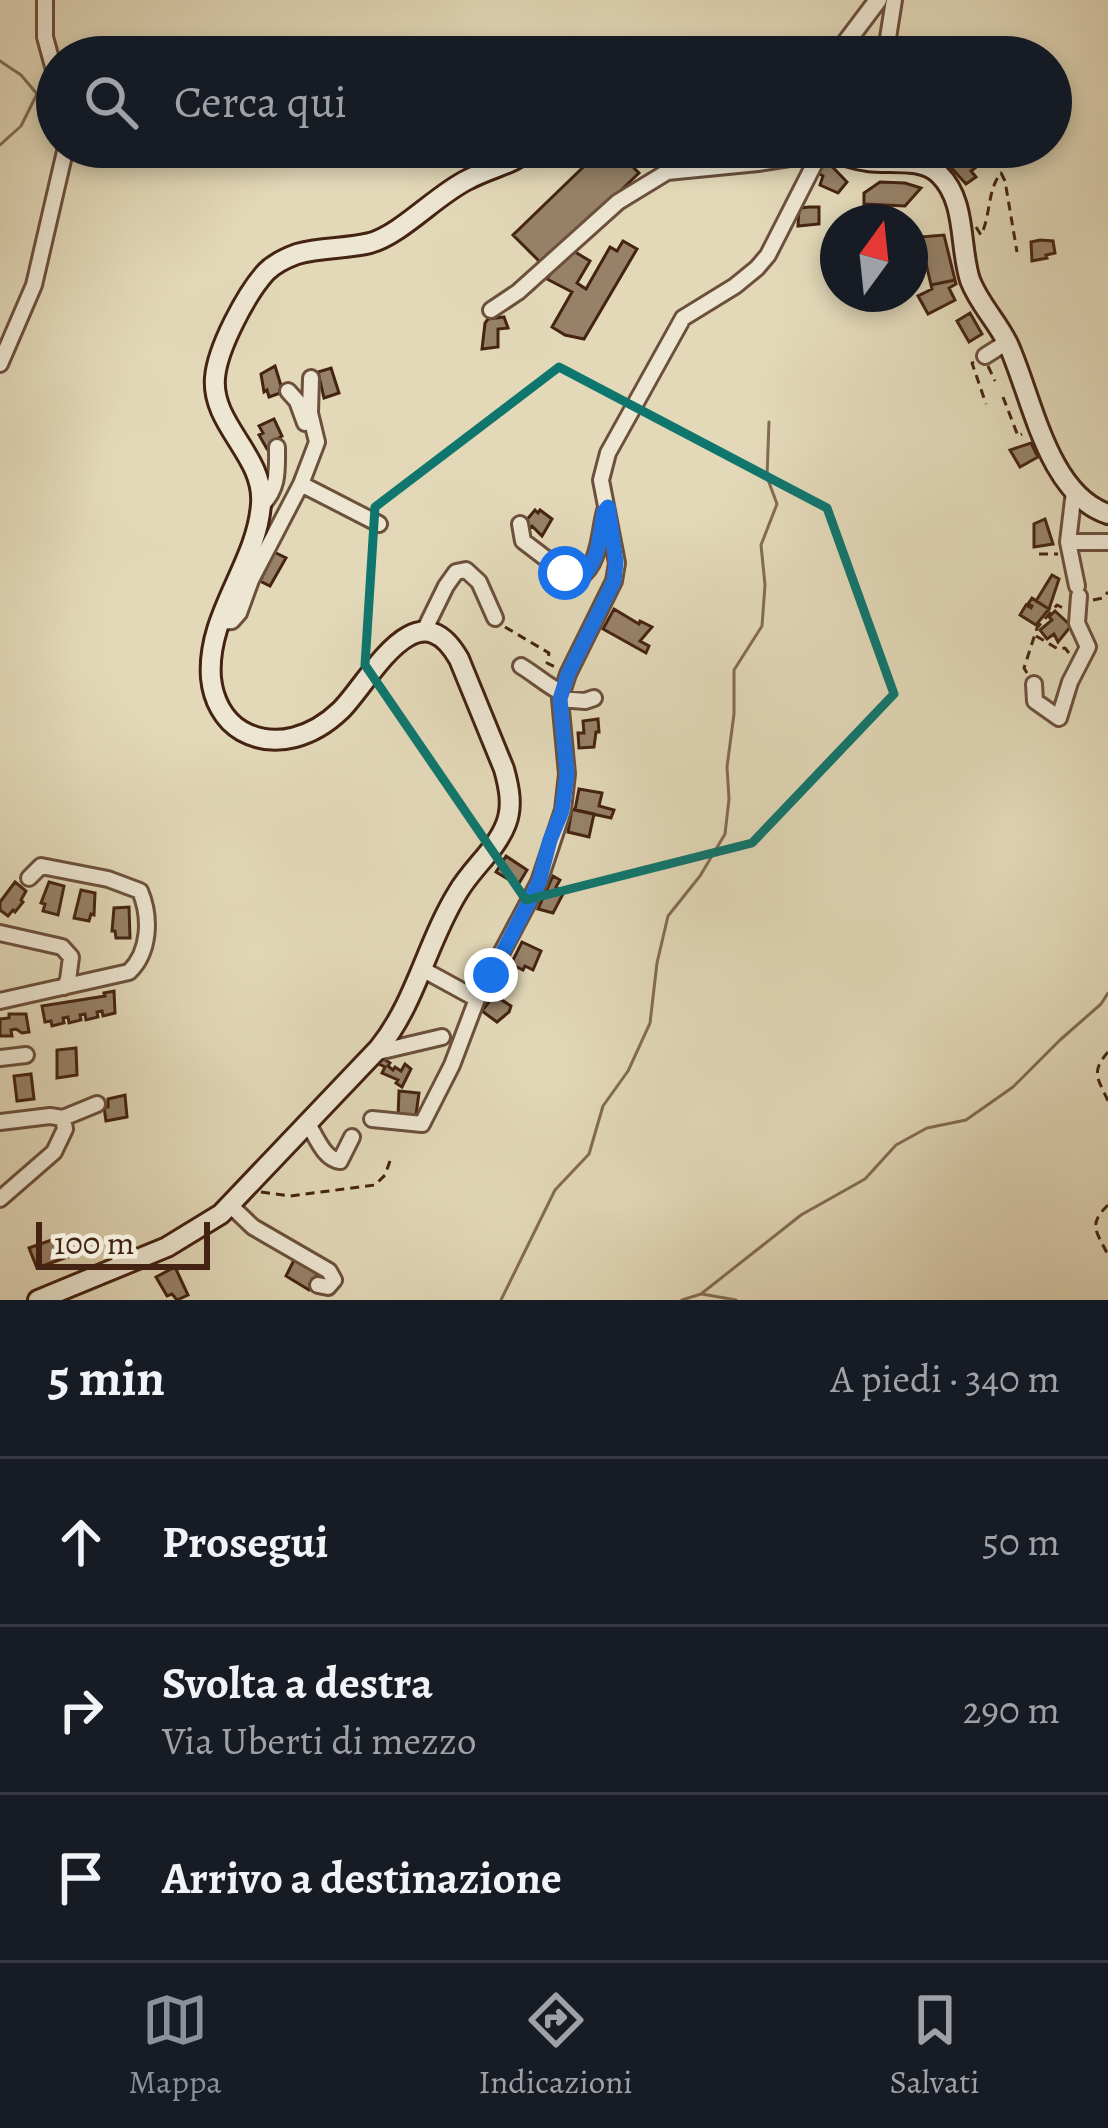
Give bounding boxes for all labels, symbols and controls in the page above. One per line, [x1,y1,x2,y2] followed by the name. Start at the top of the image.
[36,36,1072,168] search box
[78,69,144,135] icon: search
[174,71,347,133] text: Cerca qui
[820,204,928,312] north arrow
[538,546,592,600] route start
[464,948,518,1002] route end
[36,1216,210,1269] scale bar
[54,1220,134,1265] text: 100 m
[48,1343,165,1413] text: 5 min
[830,1352,1060,1405] text: A piedi · 340 m
[48,1509,114,1575] icon: ahead
[162,1511,329,1573] text: Prosegui
[982,1515,1060,1568] text: 50 m
[162,1652,433,1714] text: Svolta a destra
[48,1677,114,1743] icon: right
[963,1683,1060,1736] text: 290 m
[162,1714,476,1767] text: Via Uberti di mezzo
[48,1845,114,1911] icon: arrive
[162,1847,562,1909] text: Arrivo a destinazione
[128,1987,222,2104] tab: Mappa
[479,1987,633,2104] tab: Indicazioni
[890,1987,980,2104] tab: Salvati

